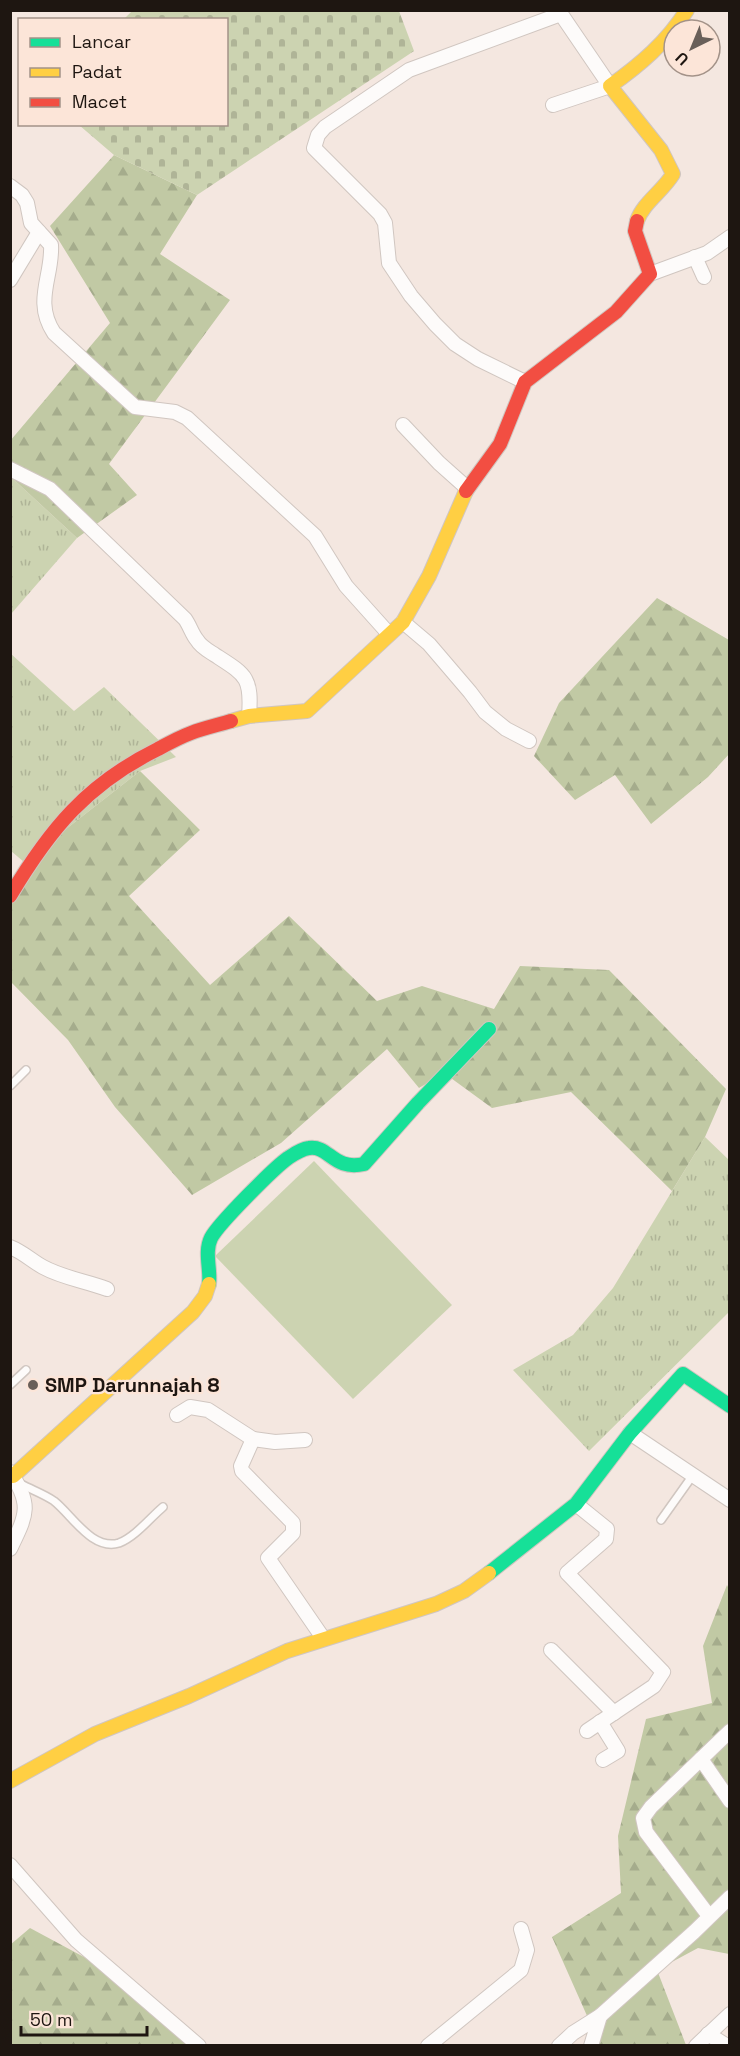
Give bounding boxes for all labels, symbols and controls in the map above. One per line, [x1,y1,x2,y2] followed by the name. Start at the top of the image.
[18,18,228,126] legend
[662,18,722,78] north arrow
[72,30,131,53] text: Lancar
[671,47,693,70] text: U
[72,60,122,83] text: Padat
[72,90,127,113] text: Macet
[45,1372,220,1398] place label: SMP Darunnajah 8
[26,1378,40,1392] marker: SMP Darunnajah 8
[21,1999,147,2037] scale bar
[30,2008,72,2031] text: 50 m

